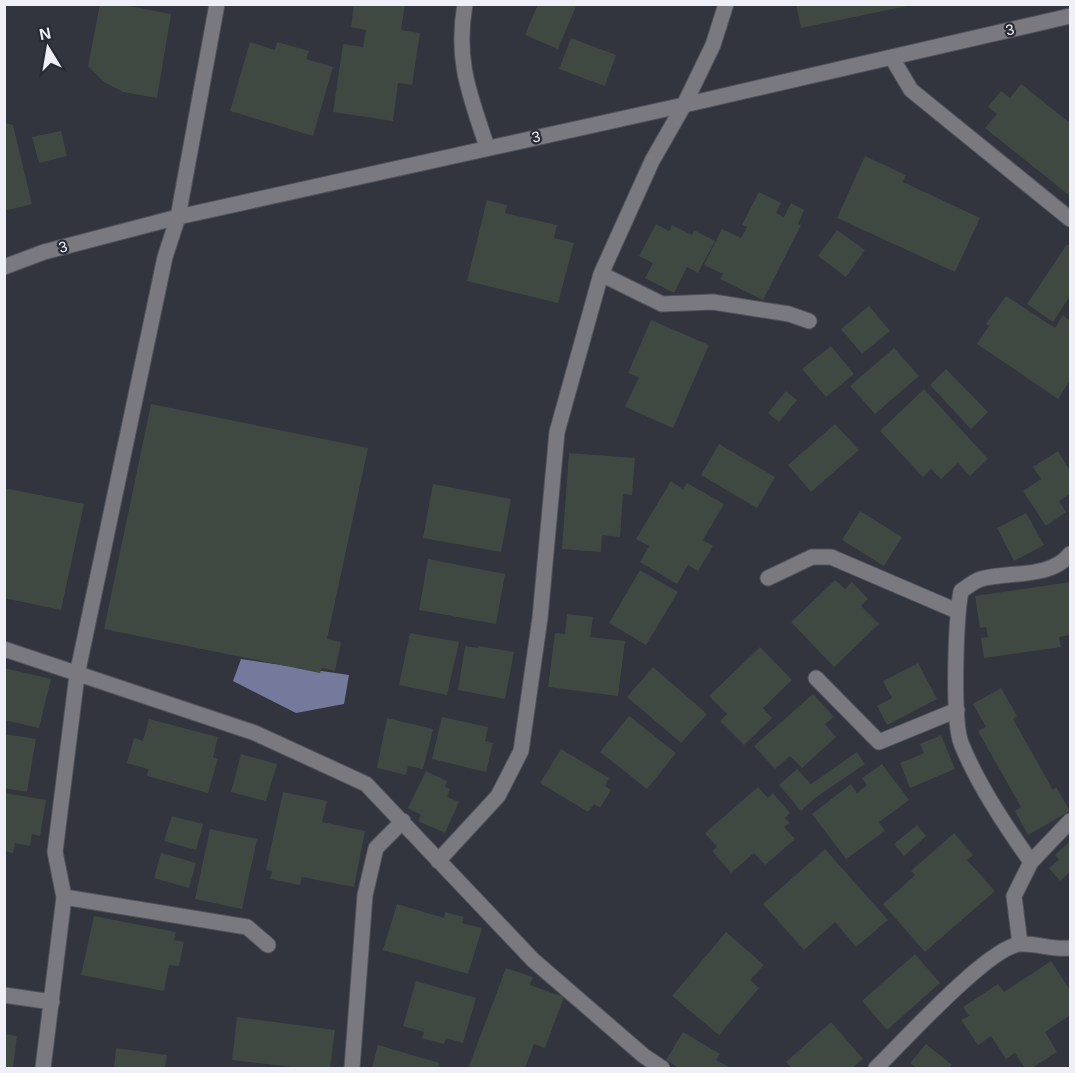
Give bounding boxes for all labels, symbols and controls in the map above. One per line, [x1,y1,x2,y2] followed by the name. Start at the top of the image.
[18,18,78,78] north arrow
[1004,20,1016,39] street label: 3
[38,24,53,43] text: N
[530,127,542,146] street label: 3
[57,237,69,256] street label: 3

